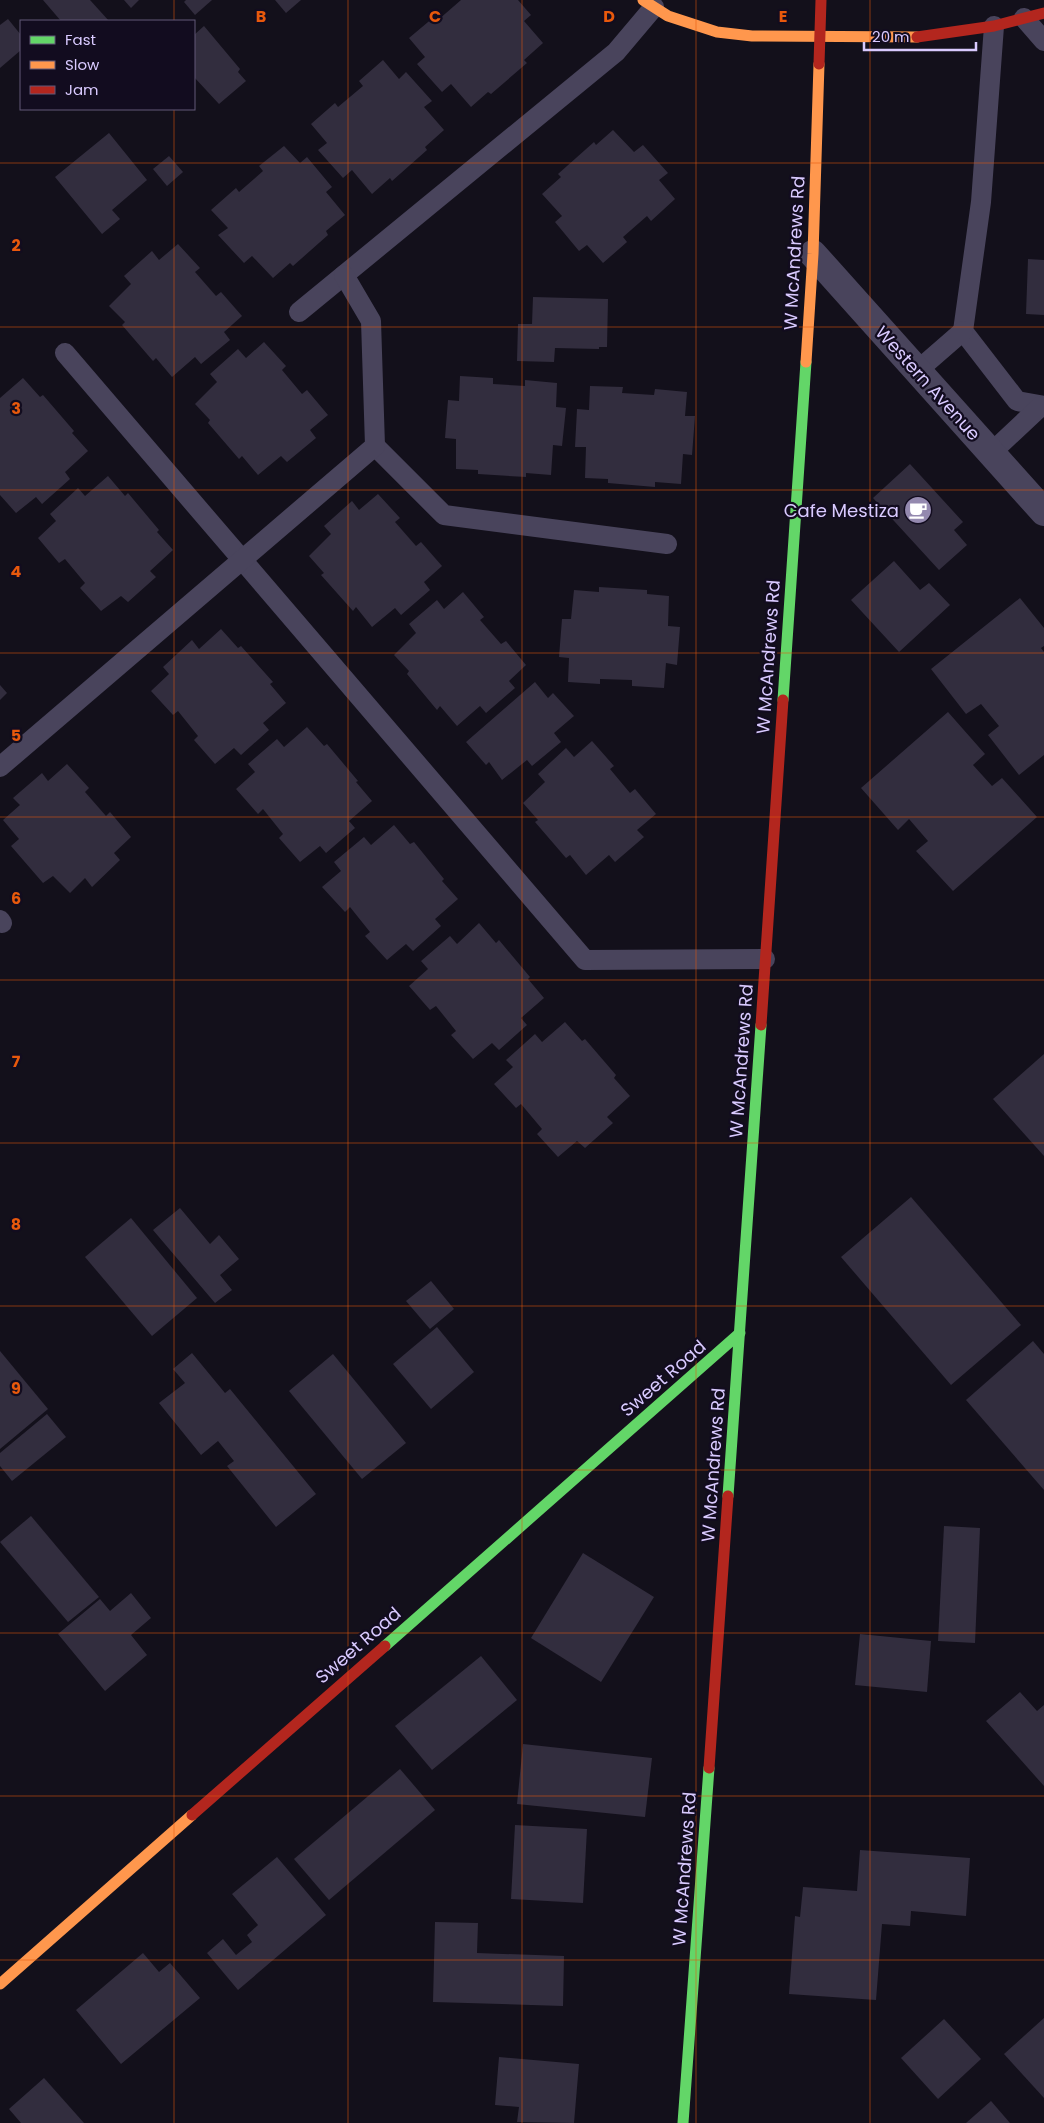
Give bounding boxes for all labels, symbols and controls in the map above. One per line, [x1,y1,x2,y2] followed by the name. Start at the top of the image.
[256,5,266,28] text: B
[429,5,441,28] text: C
[603,5,615,28] text: D
[779,5,787,28] text: E
[20,20,195,110] legend
[864,20,976,52] scale bar
[872,26,910,47] text: 20 m
[65,29,96,50] text: Fast
[65,54,100,75] text: Slow
[65,79,99,100] text: Jam
[777,175,811,331] street label: W McAndrews Rd
[11,234,21,257] text: 2
[870,320,986,446] street label: Western Avenue
[11,397,21,420] text: 3
[903,495,933,525] cafe icon: Cafe Mestiza
[784,498,899,523] place label: Cafe Mestiza
[11,560,22,583] text: 4
[750,579,786,735] street label: W McAndrews Rd
[11,724,21,747] text: 5
[11,887,21,910] text: 6
[723,983,759,1139] street label: W McAndrews Rd
[12,1050,21,1073] text: 7
[11,1213,21,1236] text: 8
[615,1334,711,1422] street label: Sweet Road
[11,1377,21,1400] text: 9
[695,1387,731,1543] street label: W McAndrews Rd
[310,1601,406,1689] street label: Sweet Road
[666,1791,702,1947] street label: W McAndrews Rd

